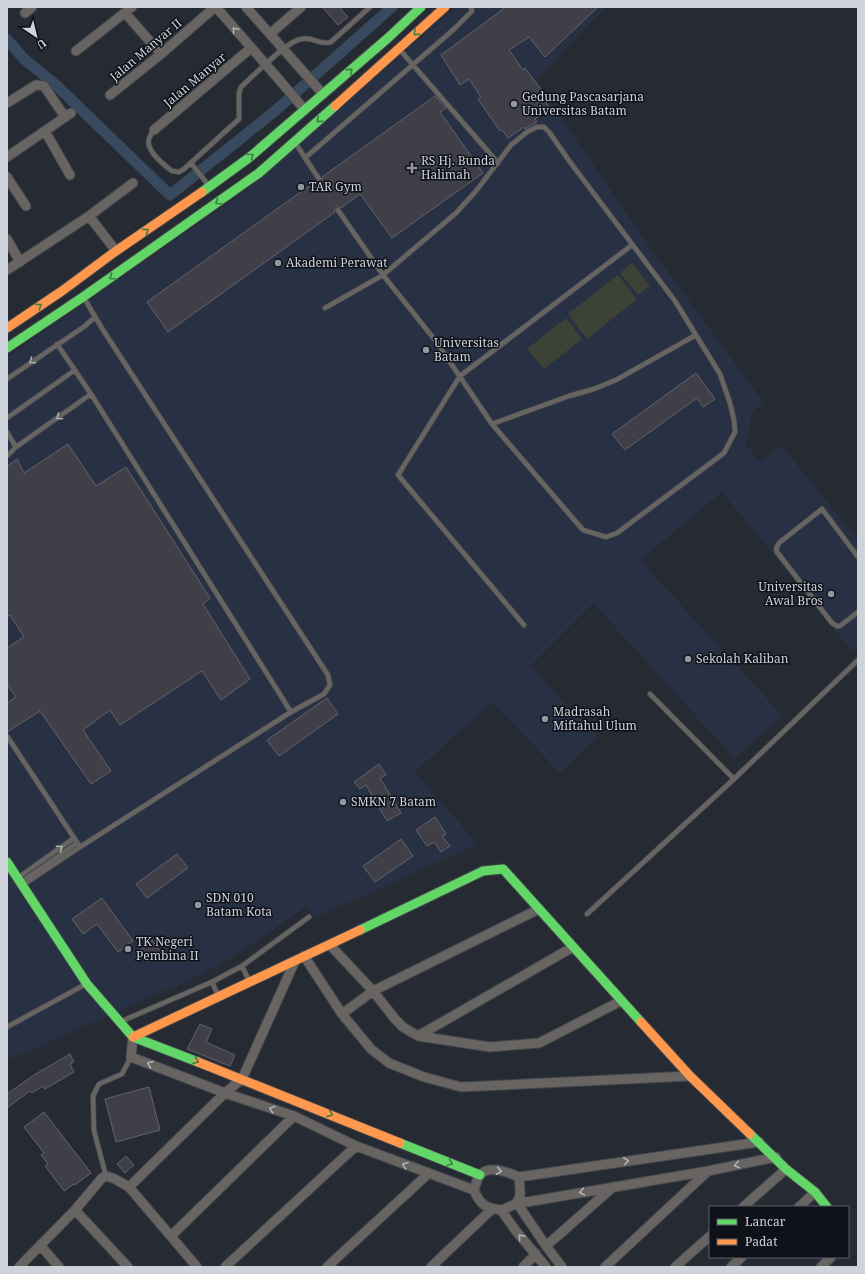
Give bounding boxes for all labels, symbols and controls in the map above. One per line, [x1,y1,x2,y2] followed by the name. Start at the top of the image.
[105,14,185,85] street label: Jalan Manyar II
[16,16,56,56] north arrow
[233,27,240,34] one-way arrow
[413,28,421,36] one-way arrow
[34,36,50,54] text: U
[159,48,230,112] street label: Jalan Manyar
[345,68,353,75] one-way arrow
[522,88,644,119] place label: Gedung Pascasarjana Universitas Batam
[509,99,519,109] marker: Gedung Pascasarjana Universitas Batam
[317,115,324,122] one-way arrow
[421,152,495,183] place label: RS Hj. Bunda Halimah
[247,153,254,160] one-way arrow
[406,162,418,174] marker: RS Hj. Bunda Halimah
[309,178,362,195] place label: TAR Gym
[296,182,306,192] marker: TAR Gym
[216,197,223,204] one-way arrow
[142,229,149,236] one-way arrow
[286,254,388,271] place label: Akademi Perawat
[273,258,283,268] marker: Akademi Perawat
[110,272,117,279] one-way arrow
[35,304,42,311] one-way arrow
[434,334,499,365] place label: Universitas Batam
[421,345,431,355] marker: Universitas Batam
[29,356,36,364] one-way arrow
[56,412,63,420] one-way arrow
[758,578,823,609] place label: Universitas Awal Bros
[826,589,836,599] marker: Universitas Awal Bros
[696,650,789,667] place label: Sekolah Kaliban
[683,654,693,664] marker: Sekolah Kaliban
[553,703,637,734] place label: Madrasah Miftahul Ulum
[540,714,550,724] marker: Madrasah Miftahul Ulum
[351,793,436,810] place label: SMKN 7 Batam
[338,797,348,807] marker: SMKN 7 Batam
[56,845,63,853] one-way arrow
[206,889,272,920] place label: SDN 010 Batam Kota
[193,900,203,910] marker: SDN 010 Batam Kota
[136,933,199,964] place label: TK Negeri Pembina II
[123,944,133,954] marker: TK Negeri Pembina II
[191,1056,199,1064] one-way arrow
[147,1061,154,1069] one-way arrow
[269,1105,276,1113] one-way arrow
[326,1110,333,1118] one-way arrow
[623,1157,629,1166] one-way arrow
[446,1158,454,1166] one-way arrow
[401,1161,408,1169] one-way arrow
[734,1161,740,1169] one-way arrow
[496,1166,502,1175] one-way arrow
[579,1187,585,1196] one-way arrow
[709,1206,849,1258] legend
[745,1213,786,1230] text: Lancar
[745,1233,777,1250] text: Padat
[519,1234,526,1241] one-way arrow

